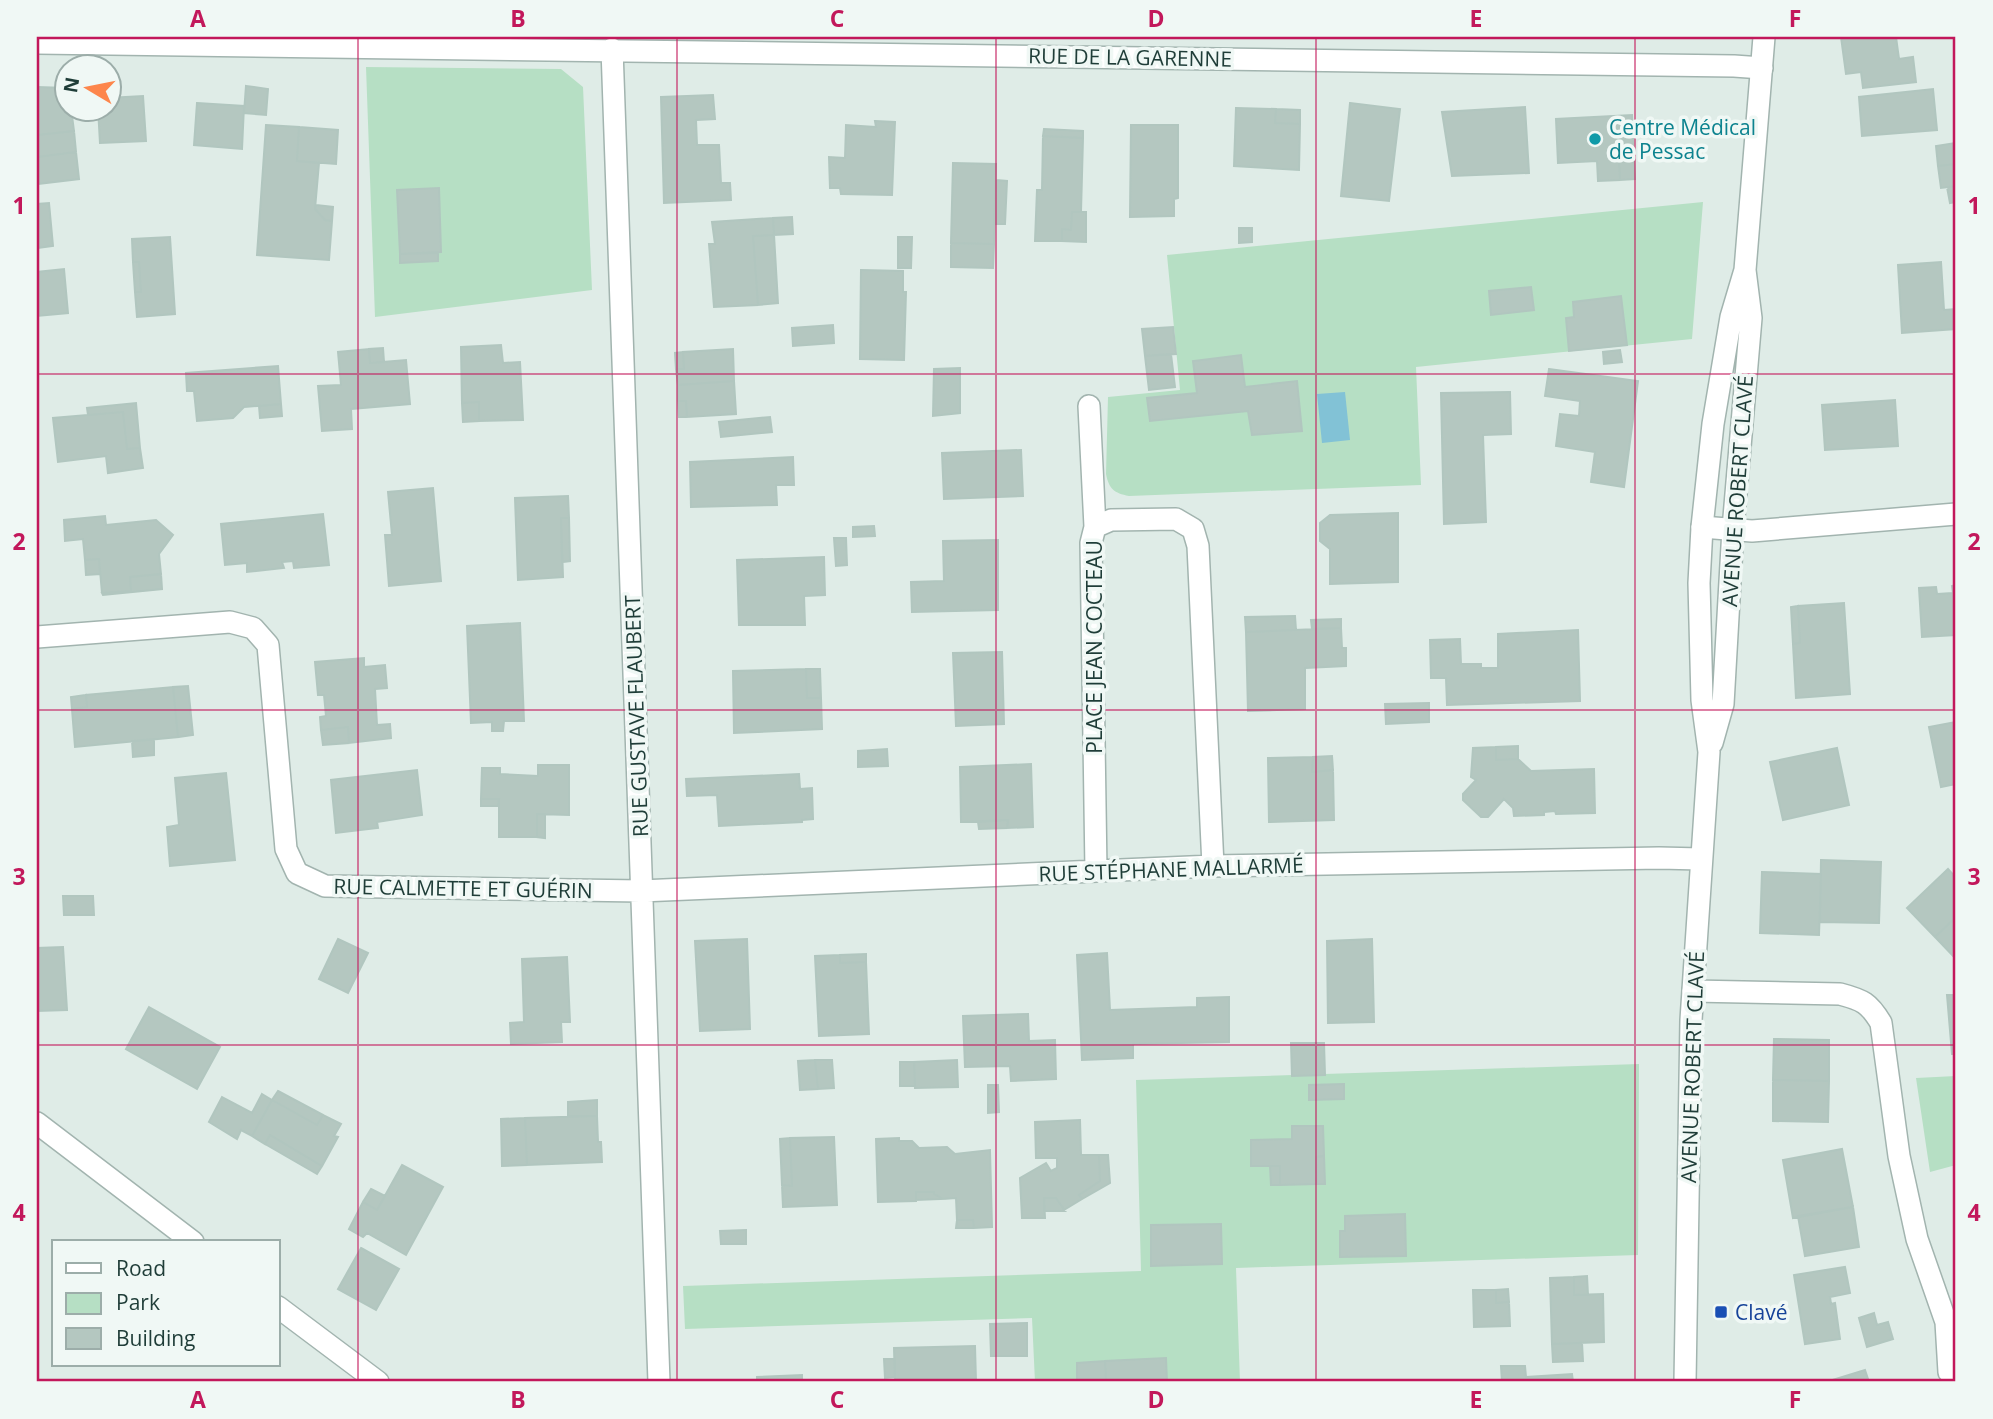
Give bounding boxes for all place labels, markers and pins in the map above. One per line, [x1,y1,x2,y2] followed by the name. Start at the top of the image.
[1609,113,1756,165] place label: Centre Médical de Pessac
[1587,131,1603,147] marker: Centre Médical de Pessac
[1735,1298,1787,1326] place label: Clavé
[1713,1304,1729,1320] marker: Clavé

